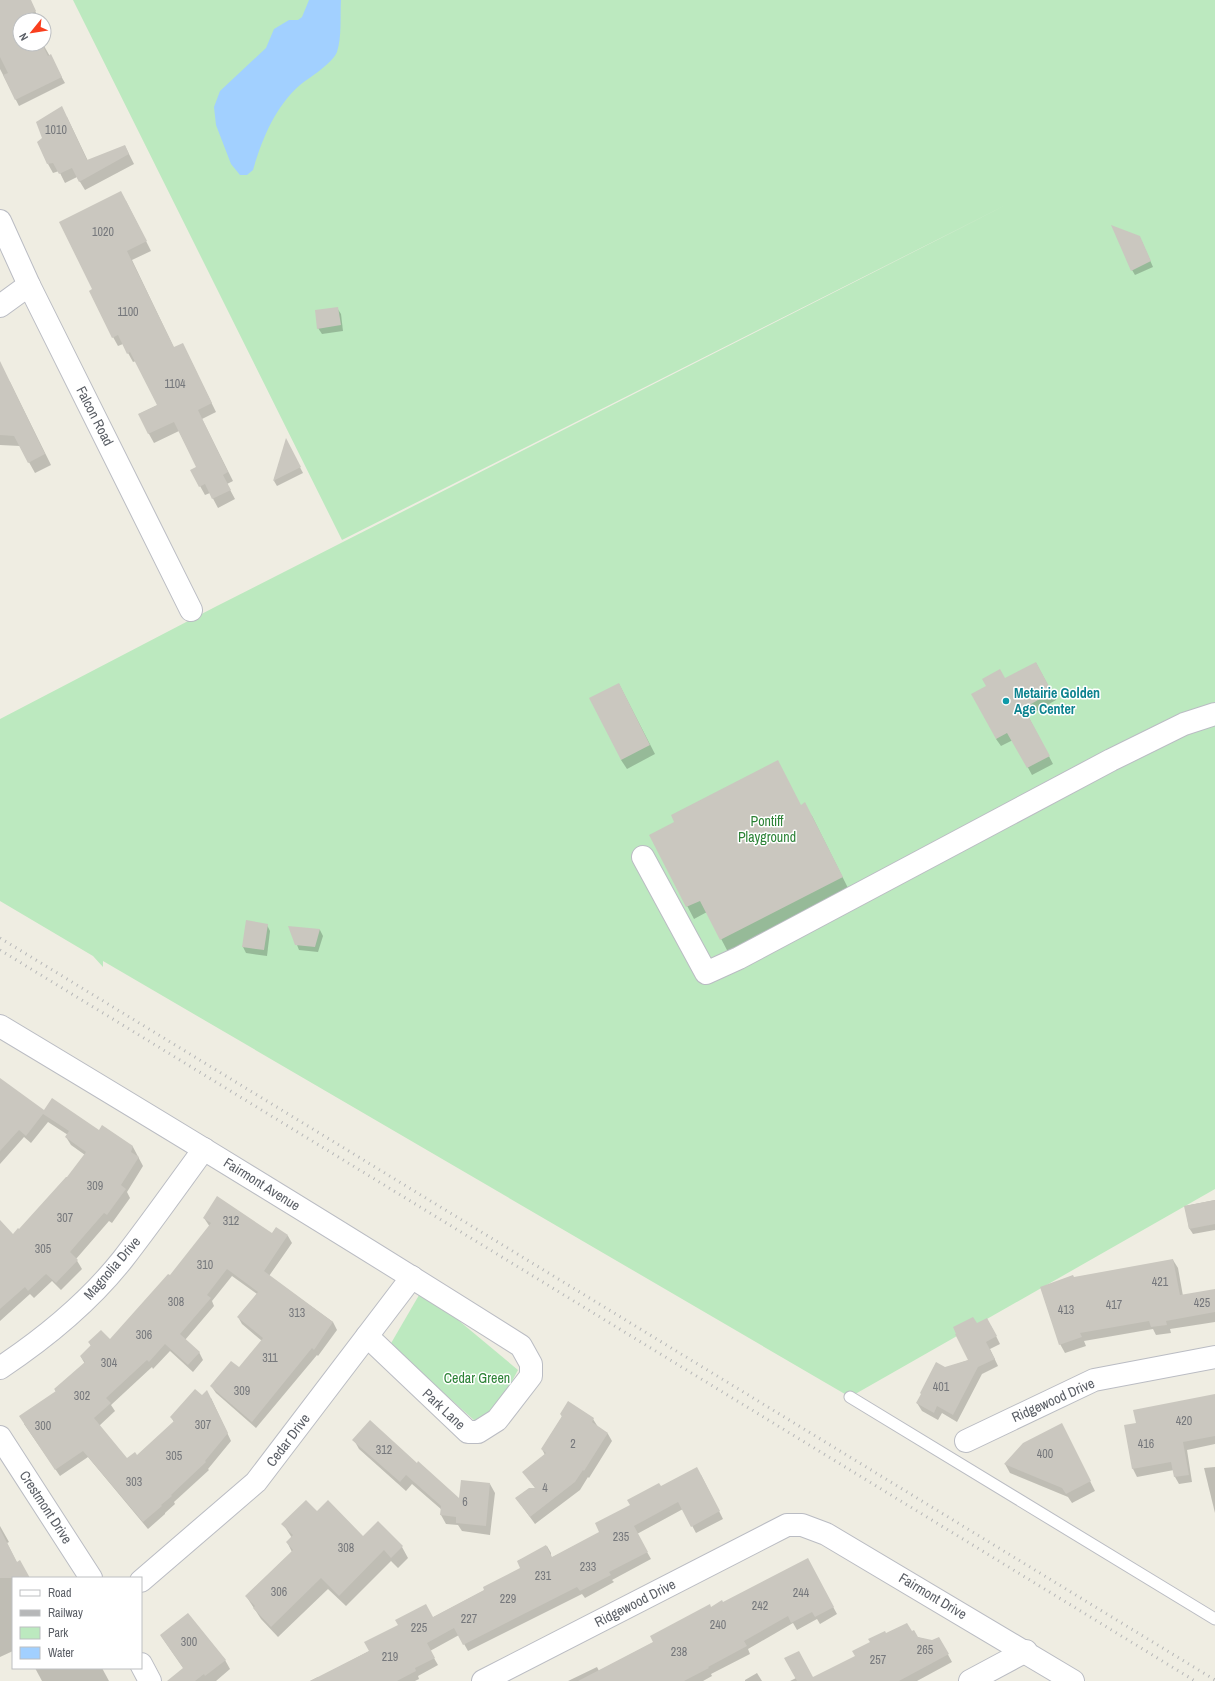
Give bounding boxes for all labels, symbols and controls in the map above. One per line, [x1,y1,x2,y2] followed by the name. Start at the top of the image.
[12,12,52,52] north arrow
[16,31,31,43] text: N
[45,122,67,138] house number: 1010
[92,224,114,240] house number: 1020
[117,304,139,320] house number: 1100
[164,376,186,392] house number: 1104
[72,383,118,449] street label: Falcon Road
[1014,684,1100,718] place label: Metairie Golden Age Center
[1001,696,1011,706] marker: Metairie Golden Age Center
[738,812,796,846] park label: Pontiff Playground
[220,1153,304,1215] street label: Fairmont Avenue
[87,1178,103,1194] house number: 309
[57,1210,74,1226] house number: 307
[223,1213,239,1229] house number: 312
[80,1233,144,1303] street label: Magnolia Drive
[35,1241,52,1257] house number: 305
[197,1257,213,1273] house number: 310
[1152,1274,1169,1290] house number: 421
[168,1294,184,1310] house number: 308
[1194,1295,1211,1311] house number: 425
[1106,1297,1123,1313] house number: 417
[1058,1302,1074,1318] house number: 413
[289,1305,305,1321] house number: 313
[136,1327,152,1343] house number: 306
[262,1350,278,1366] house number: 311
[101,1355,118,1371] house number: 304
[444,1369,510,1387] park label: Cedar Green
[1009,1374,1097,1426] street label: Ridgewood Drive
[933,1379,950,1395] house number: 401
[234,1383,250,1399] house number: 309
[419,1385,469,1433] street label: Park Lane
[74,1388,90,1404] house number: 302
[262,1410,314,1470] street label: Cedar Drive
[1176,1413,1192,1429] house number: 420
[195,1417,212,1433] house number: 307
[35,1418,51,1434] house number: 300
[570,1436,576,1452] house number: 2
[1138,1436,1154,1452] house number: 416
[376,1442,392,1458] house number: 312
[1037,1446,1053,1462] house number: 400
[166,1448,183,1464] house number: 305
[16,1467,76,1547] street label: Crestmont Drive
[126,1474,142,1490] house number: 303
[542,1480,548,1496] house number: 4
[462,1494,468,1510] house number: 6
[613,1529,630,1545] house number: 235
[338,1540,354,1556] house number: 308
[580,1559,596,1575] house number: 233
[535,1568,552,1584] house number: 231
[896,1569,970,1623] street label: Fairmont Drive
[591,1575,679,1631] street label: Ridgewood Drive
[12,1577,142,1669] legend
[271,1584,287,1600] house number: 306
[48,1585,72,1601] text: Road
[793,1585,810,1601] house number: 244
[500,1591,516,1607] house number: 229
[752,1598,768,1614] house number: 242
[48,1605,83,1621] text: Railway
[461,1611,478,1627] house number: 227
[710,1617,726,1633] house number: 240
[411,1620,428,1636] house number: 225
[48,1625,68,1641] text: Park
[181,1634,197,1650] house number: 300
[917,1642,934,1658] house number: 265
[671,1644,687,1660] house number: 238
[48,1645,75,1661] text: Water
[382,1649,398,1665] house number: 219
[870,1652,887,1668] house number: 257

